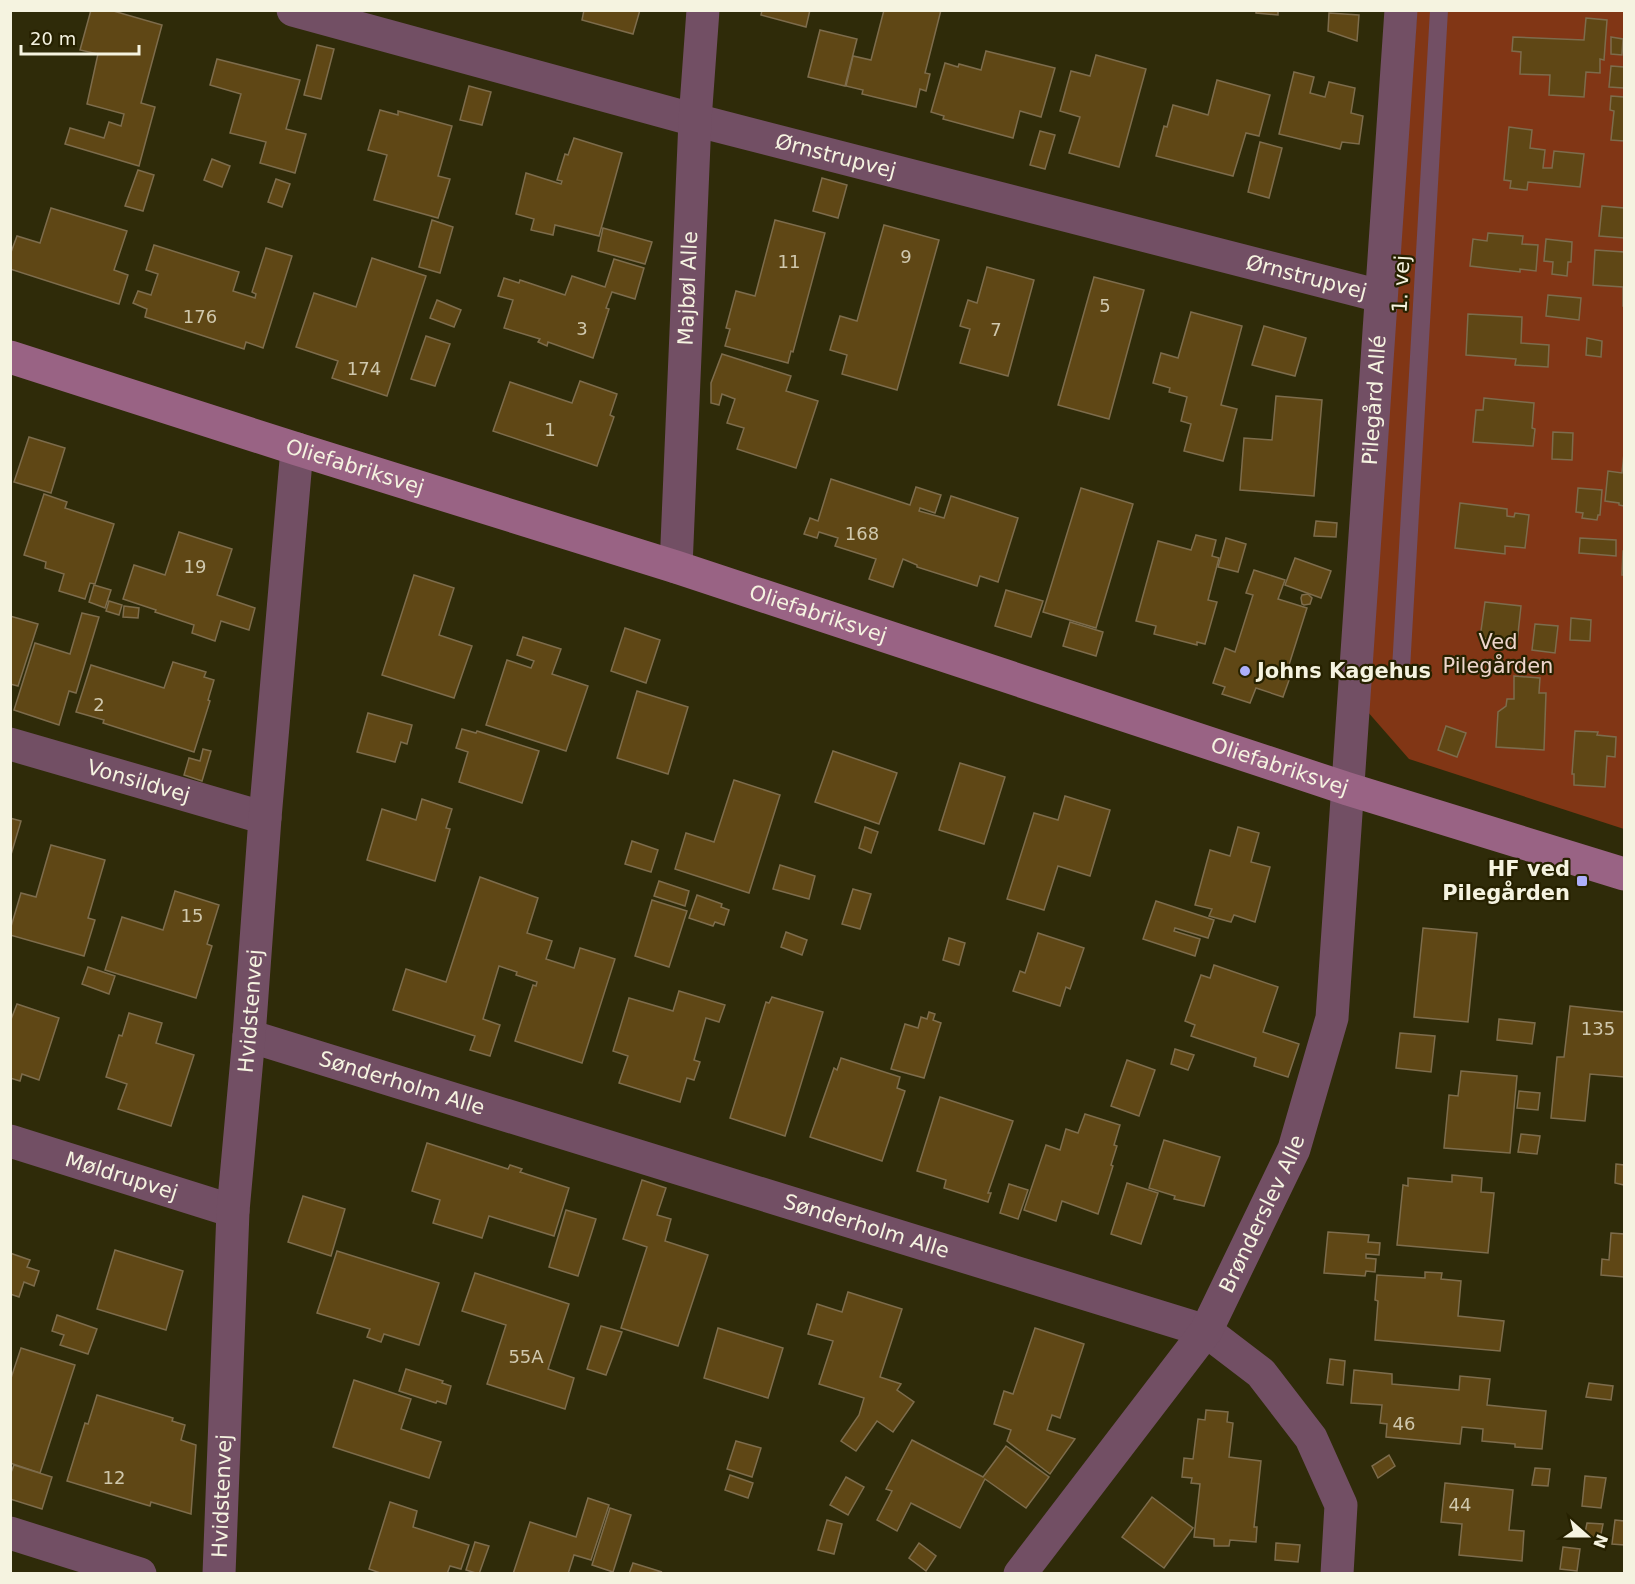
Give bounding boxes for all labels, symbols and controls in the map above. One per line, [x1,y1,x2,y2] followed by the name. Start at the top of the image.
[21,18,140,56] scale bar
[30,28,76,49] text: 20 m
[773,129,899,183] street label: Ørnstrupvej
[673,231,702,346] street label: Majbøl Alle
[900,246,912,267] house number: 9
[1243,250,1369,304] street label: Ørnstrupvej
[778,251,800,272] house number: 11
[1388,254,1414,314] street label: 1. vej
[1099,295,1111,316] house number: 5
[183,306,217,327] house number: 176
[576,318,588,339] house number: 3
[990,319,1002,340] house number: 7
[1358,334,1391,466] street label: Pilegård Allé
[347,358,381,379] house number: 174
[544,419,556,440] house number: 1
[283,434,427,500] street label: Oliefabriksvej
[845,523,879,544] house number: 168
[184,556,206,577] house number: 19
[746,580,890,648] street label: Oliefabriksvej
[1443,630,1553,678] park label: Ved Pilegården
[1255,659,1431,683] place label: Johns Kagehus
[1238,664,1252,678] marker: Johns Kagehus
[93,694,105,715] house number: 2
[1208,732,1352,800] street label: Oliefabriksvej
[84,755,193,808] street label: Vonsildvej
[1442,857,1570,905] place label: HF ved Pilegården
[1575,874,1589,888] marker: HF ved Pilegården
[181,905,203,926] house number: 15
[234,948,267,1074] street label: Hvidstenvej
[1581,1018,1615,1039] house number: 135
[316,1046,488,1120] street label: Sønderholm Alle
[1214,1132,1309,1297] street label: Brønderslev Alle
[62,1147,181,1205] street label: Møldrupvej
[781,1189,952,1263] street label: Sønderholm Alle
[508,1346,544,1367] house number: 55A
[1393,1413,1415,1434] house number: 46
[208,1434,236,1558] street label: Hvidstenvej
[103,1467,125,1488] house number: 12
[1449,1494,1471,1515] house number: 44
[1557,1506,1617,1566] north arrow
[1589,1532,1612,1551] text: N

